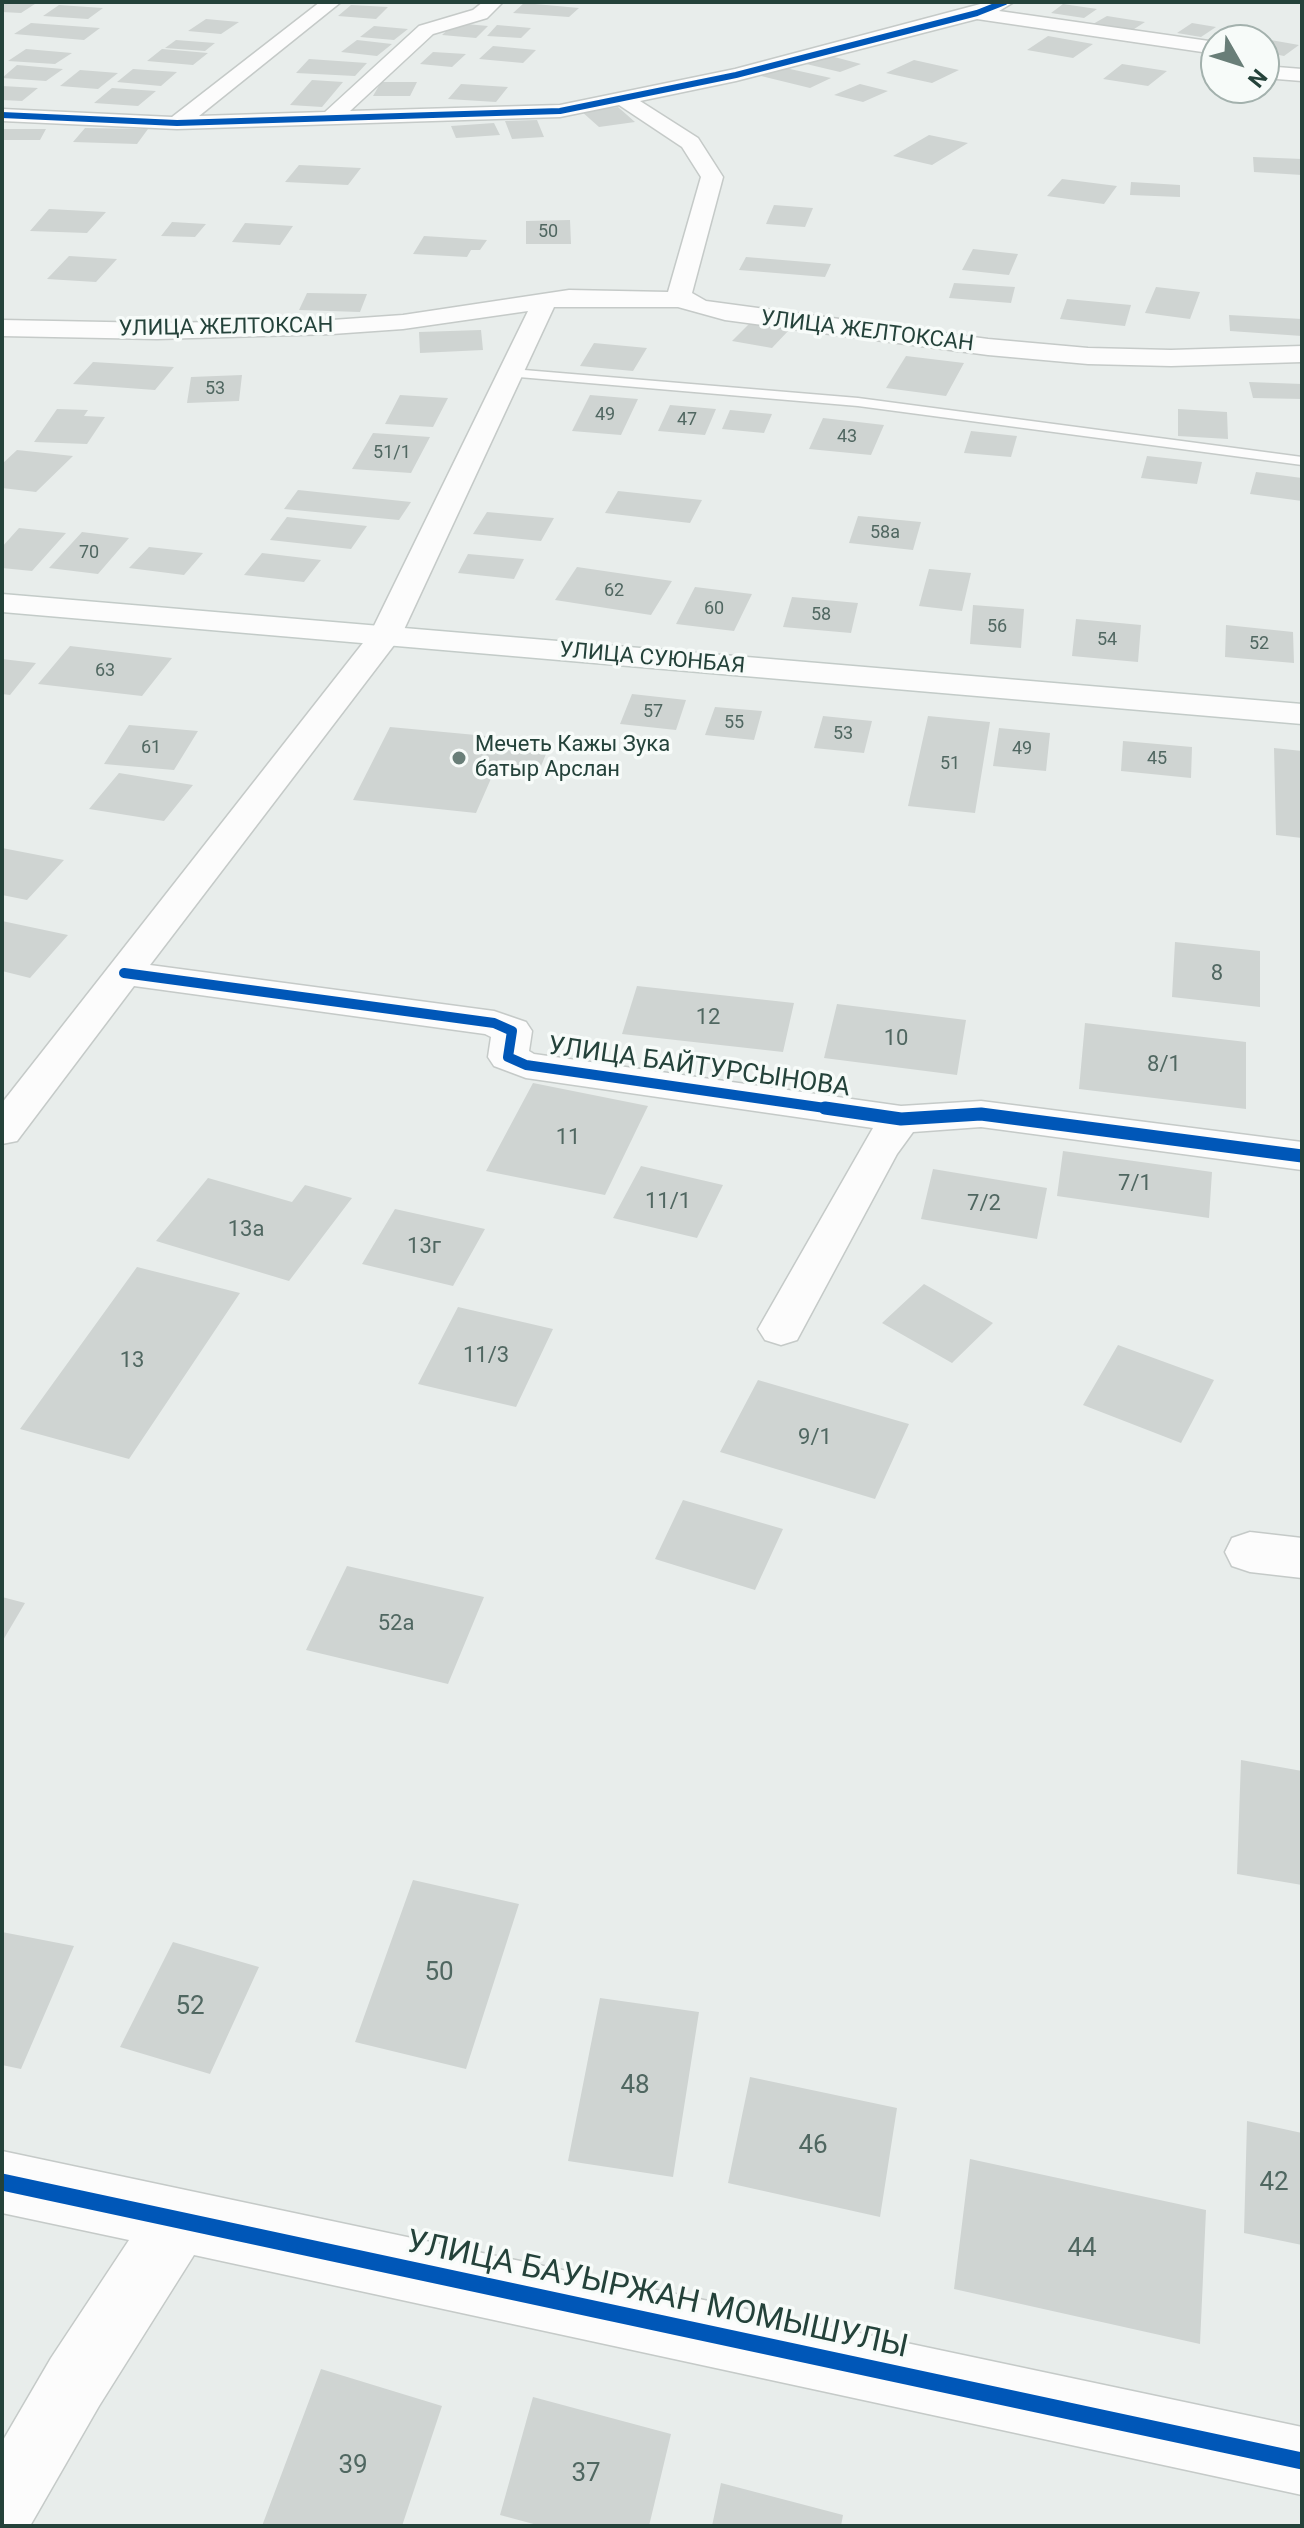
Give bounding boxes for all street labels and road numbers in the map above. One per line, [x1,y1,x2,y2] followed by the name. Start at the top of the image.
[759,306,975,358] street label: УЛИЦА ЖЕЛТОКСАН
[119,313,333,343] street label: УЛИЦА ЖЕЛТОКСАН
[558,638,746,680] street label: УЛИЦА СУЮНБАЯ
[546,1031,852,1105] street label: УЛИЦА БАЙТУРСЫНОВА
[403,2224,911,2368] street label: УЛИЦА БАУЫРЖАН МОМЫШУЛЫ

